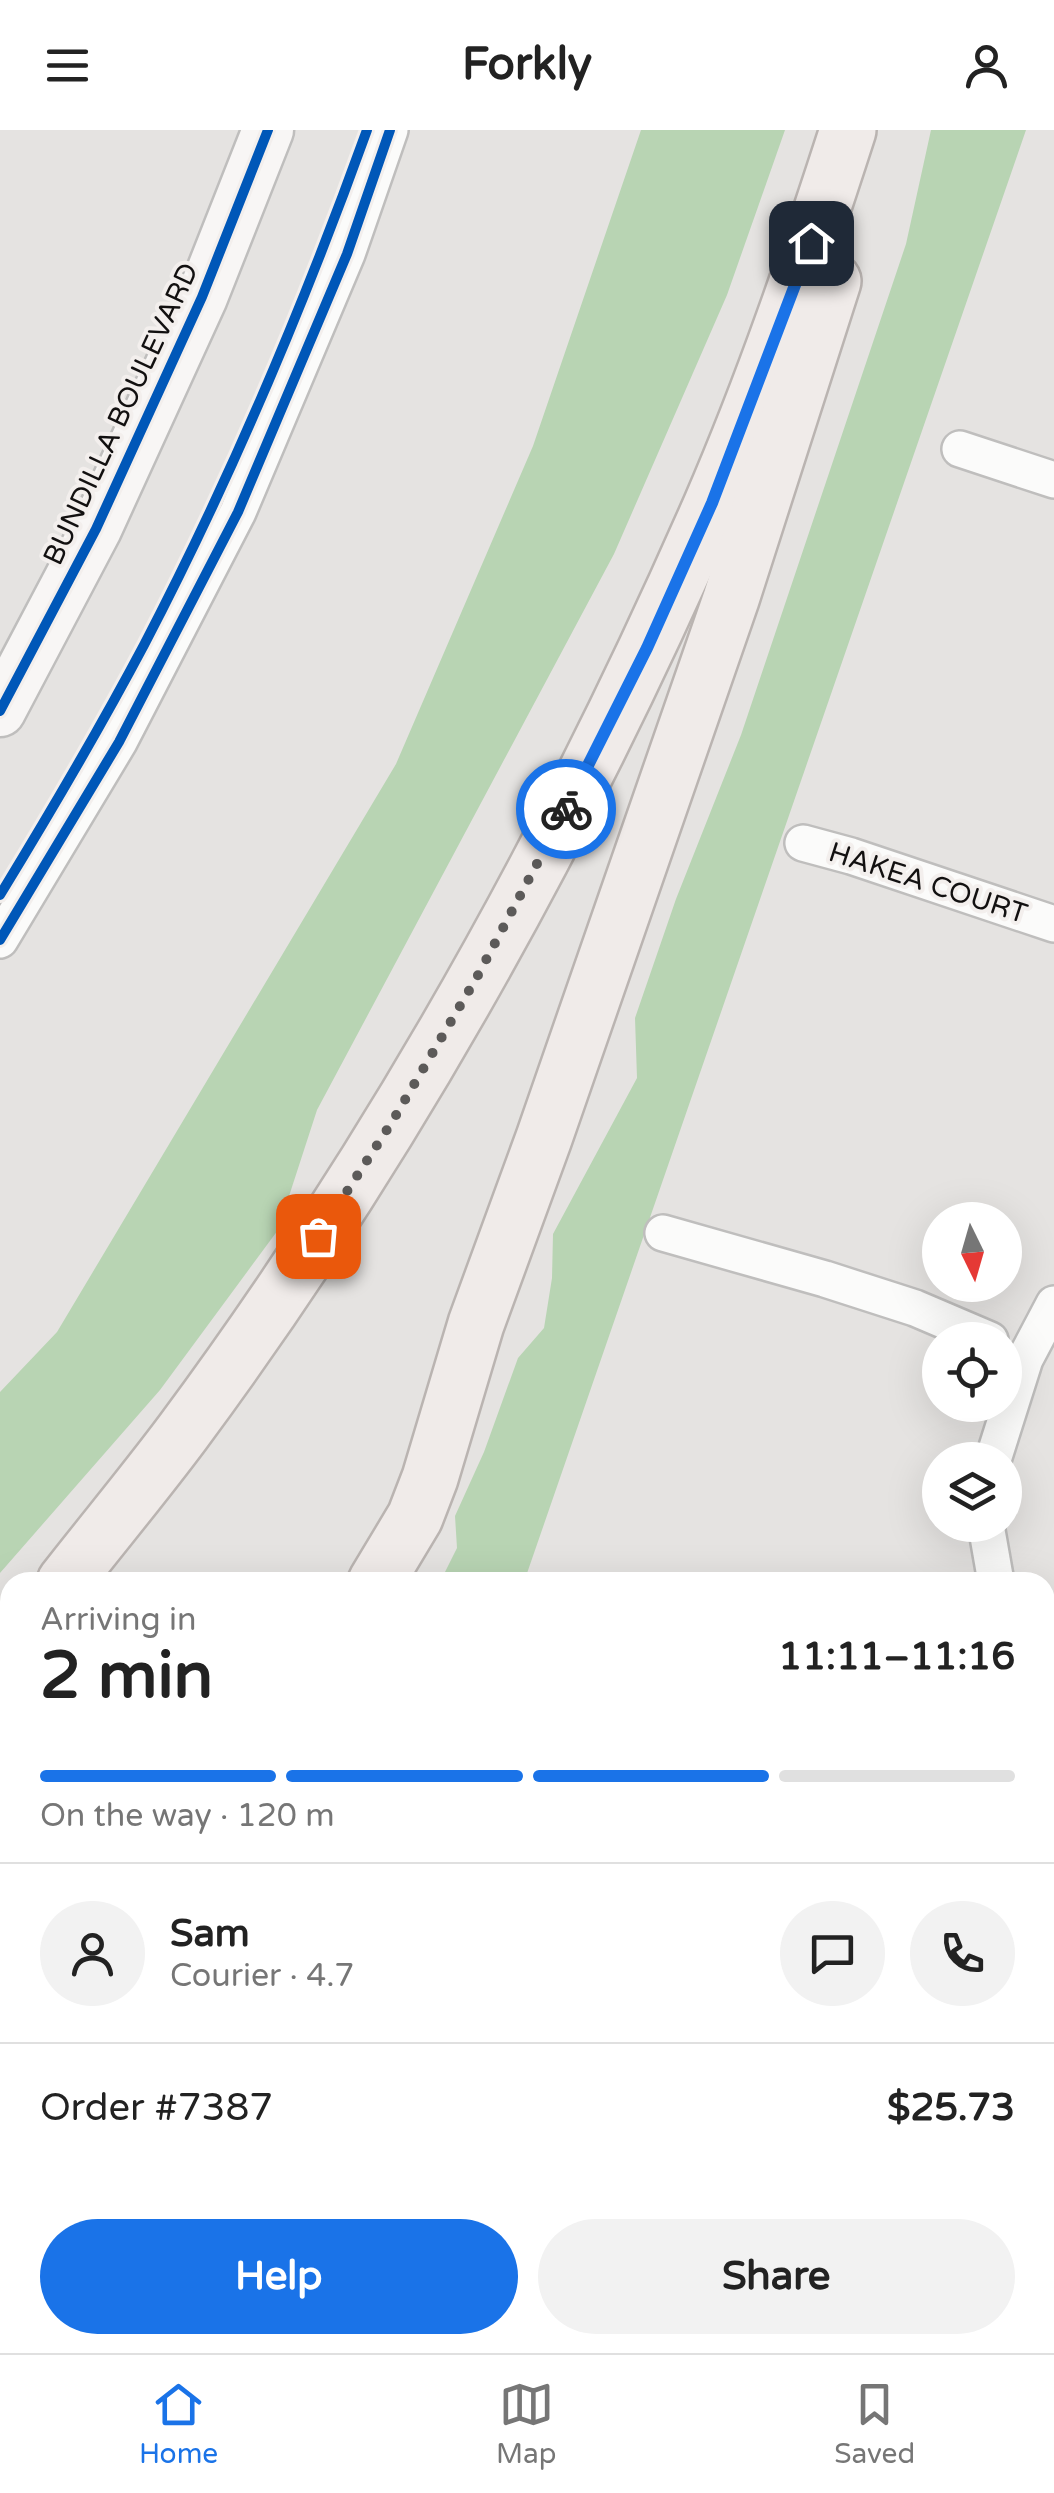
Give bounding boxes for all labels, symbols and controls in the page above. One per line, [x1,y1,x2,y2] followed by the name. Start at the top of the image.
[40,38,95,93] icon: menu
[462,38,592,92] text: Forkly
[959,38,1014,93] icon: person
[769,201,854,286] pin
[784,216,839,271] icon: home
[36,258,206,570] street label: BUNDILLA BOULEVARD
[516,759,616,859] courier
[539,782,594,837] icon: bike
[824,835,1032,931] street label: HAKEA COURT
[276,1194,361,1279] pin
[922,1202,1022,1302] north arrow
[922,1202,1022,1542] map controls
[291,1209,346,1264] icon: bag
[922,1322,1022,1422] button: locate
[922,1442,1022,1542] button: layers
[40,1601,197,1639] text: Arriving in
[778,1634,1015,1680] text: 11:11–11:16
[40,1637,213,1716] text: 2 min
[40,1797,335,1835] text: On the way · 120 m
[40,1901,145,2006] button: person
[780,1901,885,2006] button: chat
[910,1901,1015,2006] button: phone
[170,1911,250,1957] text: Sam
[170,1957,354,1995] text: Courier · 4.7
[40,2085,273,2131] text: Order #7387
[887,2085,1015,2131] text: $25.73
[40,2219,518,2334] button: Help
[538,2219,1015,2334] button: Share
[139,2377,218,2471] tab: Home
[496,2377,556,2471] tab: Map
[834,2377,915,2471] tab: Saved

